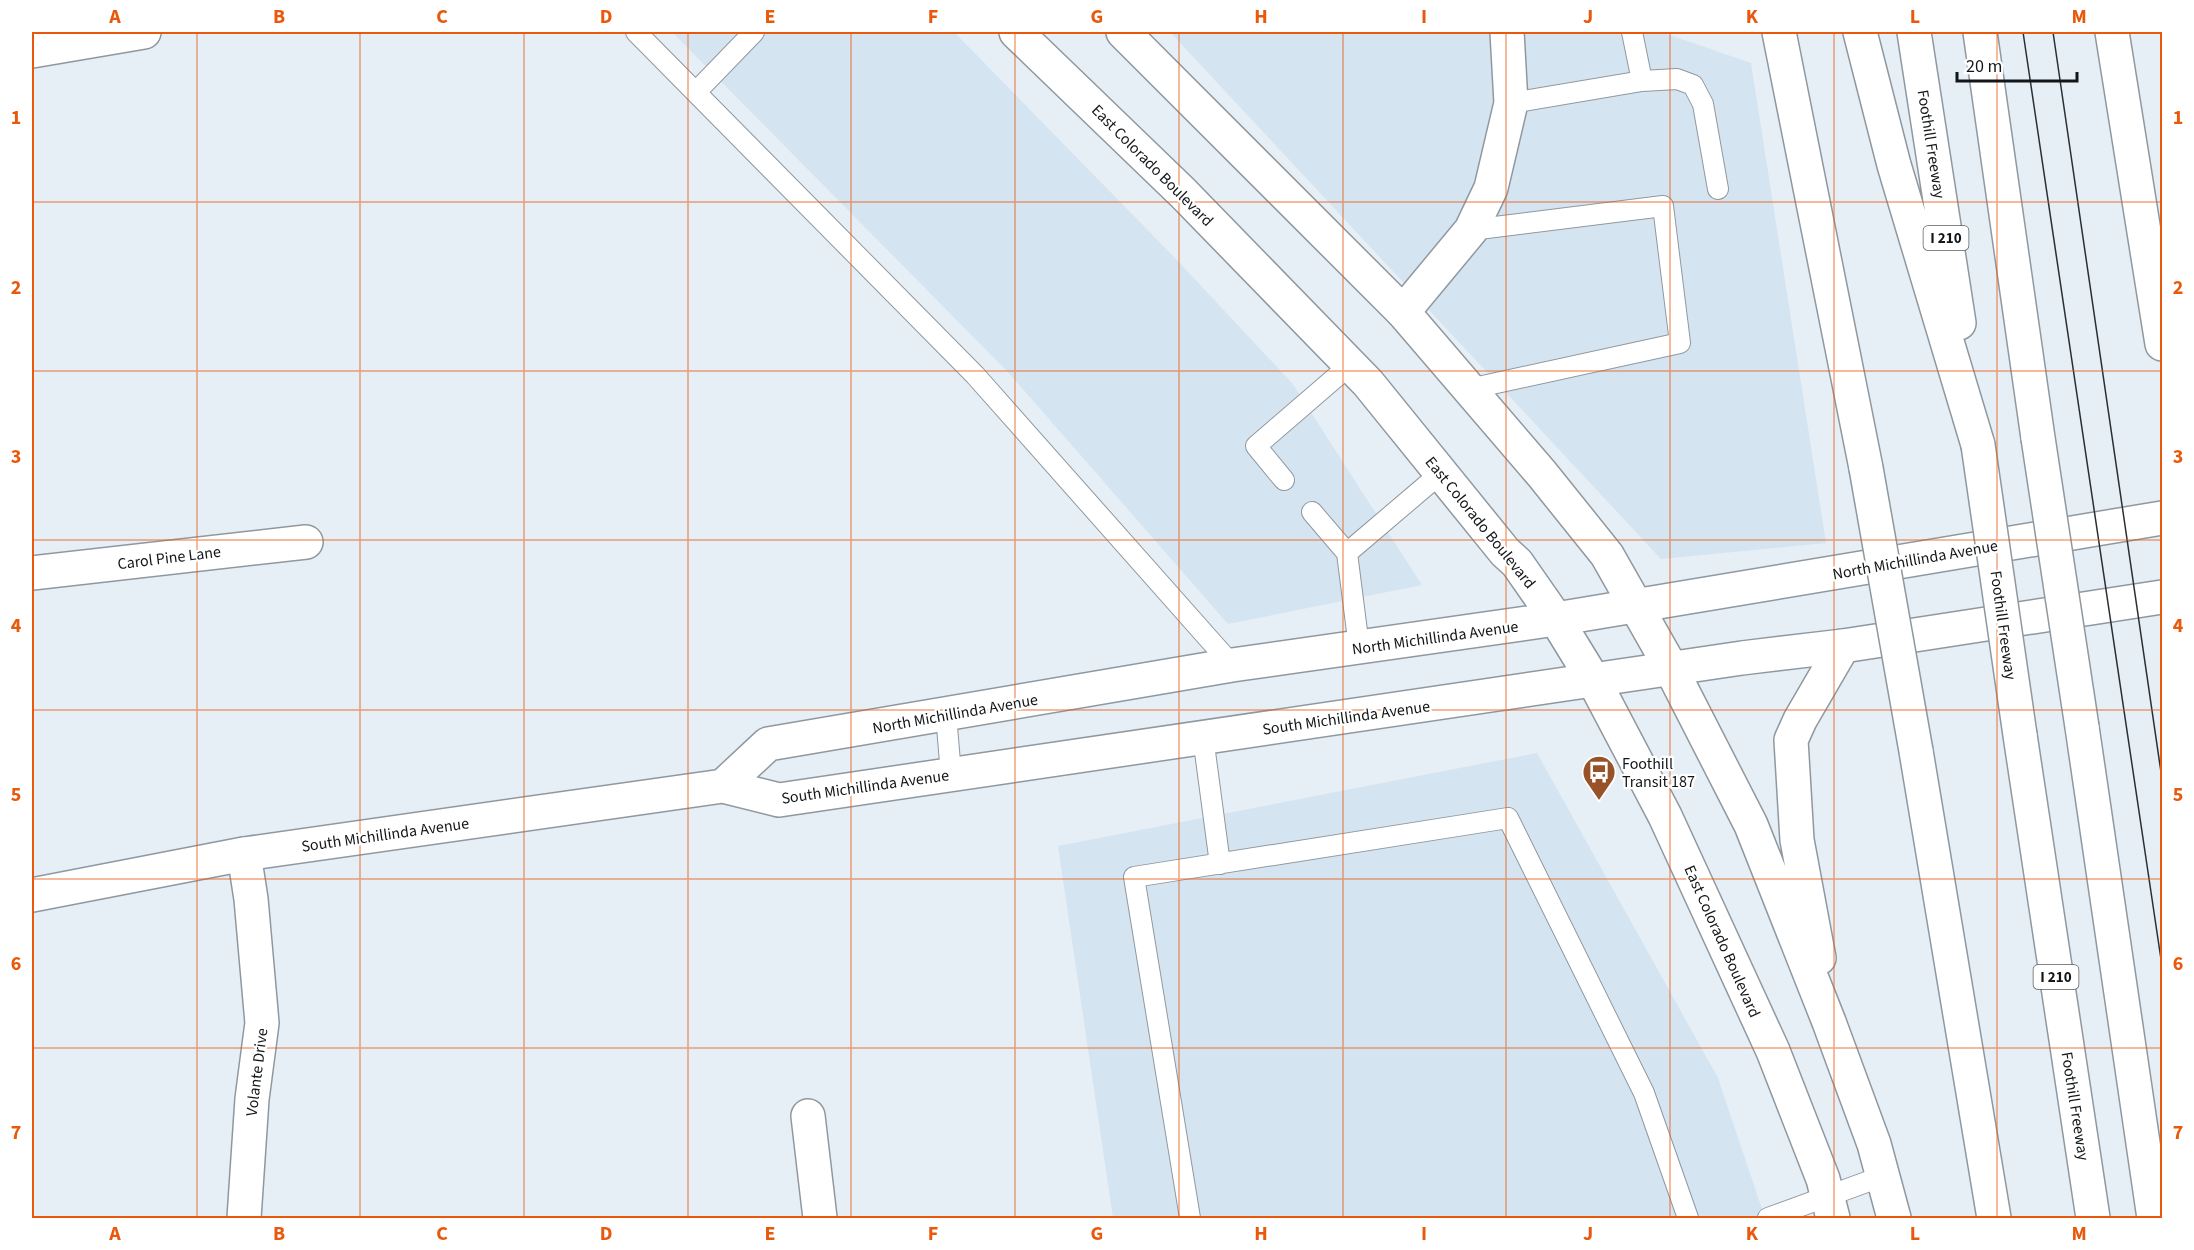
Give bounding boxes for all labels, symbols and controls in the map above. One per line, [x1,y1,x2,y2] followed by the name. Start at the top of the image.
[108,3,121,31] text: A
[273,3,285,31] text: B
[436,3,448,31] text: C
[600,3,612,31] text: D
[765,3,775,31] text: E
[928,3,938,31] text: F
[1091,3,1103,31] text: G
[1254,3,1268,31] text: H
[1421,3,1427,31] text: I
[1583,3,1593,31] text: J
[1746,3,1759,31] text: K
[1910,3,1920,31] text: L
[2071,3,2087,31] text: M
[1957,45,2077,83] scale bar
[1966,54,2002,79] text: 20 m
[1912,88,1951,201] street label: Foothill Freeway
[1086,100,1218,232] street label: East Colorado Boulevard
[11,104,21,132] text: 1
[2173,104,2183,132] text: 1
[1924,226,1968,250] road number: I 210
[11,274,21,302] text: 2
[2173,274,2183,302] text: 2
[11,443,21,471] text: 3
[2173,443,2183,471] text: 3
[1420,452,1541,593] street label: East Colorado Boulevard
[1831,535,2000,585] street label: North Michillinda Avenue
[116,541,222,575] street label: Carol Pine Lane
[1984,569,2022,682] street label: Foothill Freeway
[11,612,22,640] text: 4
[2173,612,2184,640] text: 4
[1351,615,1520,661] street label: North Michillinda Avenue
[871,689,1040,739] street label: North Michillinda Avenue
[1261,695,1431,741] street label: South Michillinda Avenue
[1622,753,1695,793] place label: Foothill Transit 187
[1581,754,1617,801] bus stop icon: Foothill Transit 187
[780,764,950,810] street label: South Michillinda Avenue
[11,781,21,809] text: 5
[2173,781,2183,809] text: 5
[300,812,470,858] street label: South Michillinda Avenue
[1679,862,1766,1021] street label: East Colorado Boulevard
[11,950,21,978] text: 6
[2173,950,2183,978] text: 6
[2034,965,2078,989] road number: I 210
[241,1027,273,1117] street label: Volante Drive
[2056,1050,2095,1163] street label: Foothill Freeway
[11,1119,21,1147] text: 7
[2173,1119,2183,1147] text: 7
[108,1220,121,1248] text: A
[273,1220,285,1248] text: B
[436,1220,448,1248] text: C
[600,1220,612,1248] text: D
[765,1220,775,1248] text: E
[928,1220,938,1248] text: F
[1091,1220,1103,1248] text: G
[1254,1220,1268,1248] text: H
[1421,1220,1427,1248] text: I
[1583,1220,1593,1248] text: J
[1746,1220,1759,1248] text: K
[1910,1220,1920,1248] text: L
[2071,1220,2087,1248] text: M

